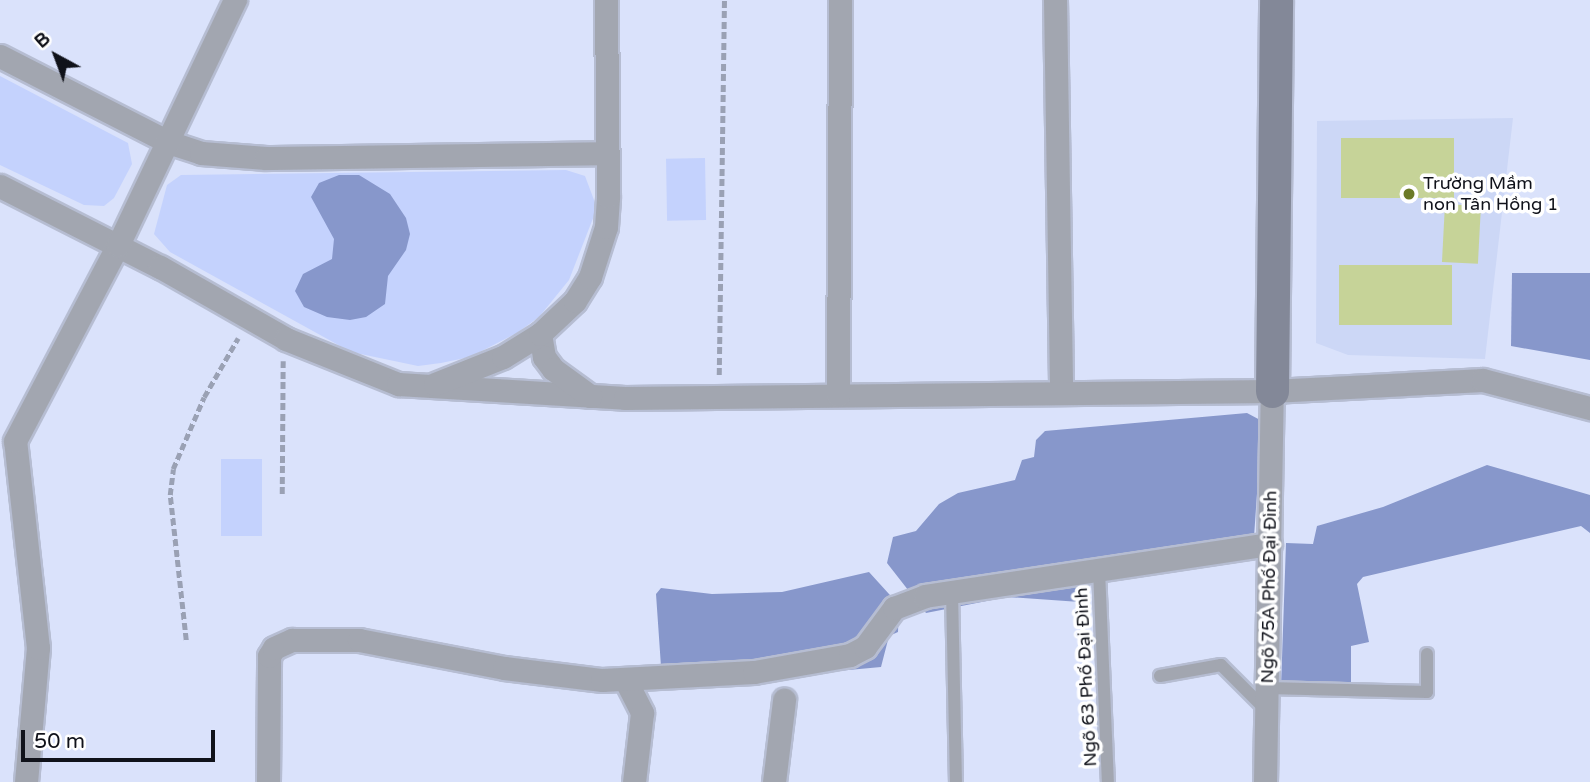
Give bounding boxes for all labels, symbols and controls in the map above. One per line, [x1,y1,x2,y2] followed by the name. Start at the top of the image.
[21,21,91,91] north arrow
[30,28,54,53] text: B
[1423,173,1558,216] place label: Trường Mầm non Tân Hồng 1
[1401,186,1417,202] marker: Trường Mầm non Tân Hồng 1
[1257,490,1281,684] street label: Ngõ 75A Phố Đại Đình
[1071,587,1101,767] street label: Ngõ 63 Phố Đại Đình
[24,716,219,760] scale bar
[34,729,85,754] text: 50 m

